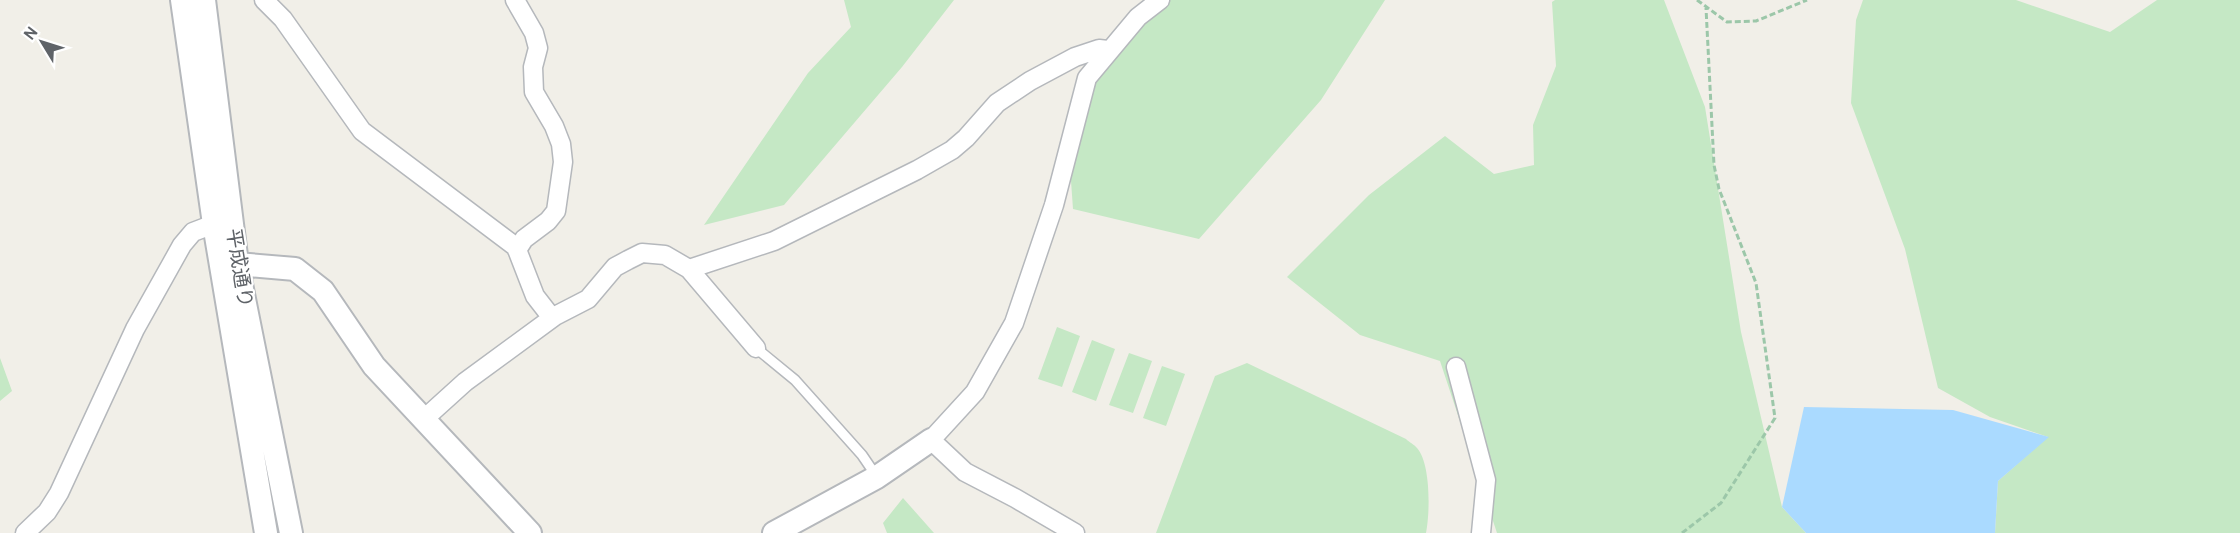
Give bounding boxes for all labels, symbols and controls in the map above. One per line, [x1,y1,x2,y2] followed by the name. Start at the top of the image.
[12,12,72,72] north arrow
[20,23,42,43] text: N
[222,227,258,309] street label: 平成通り

